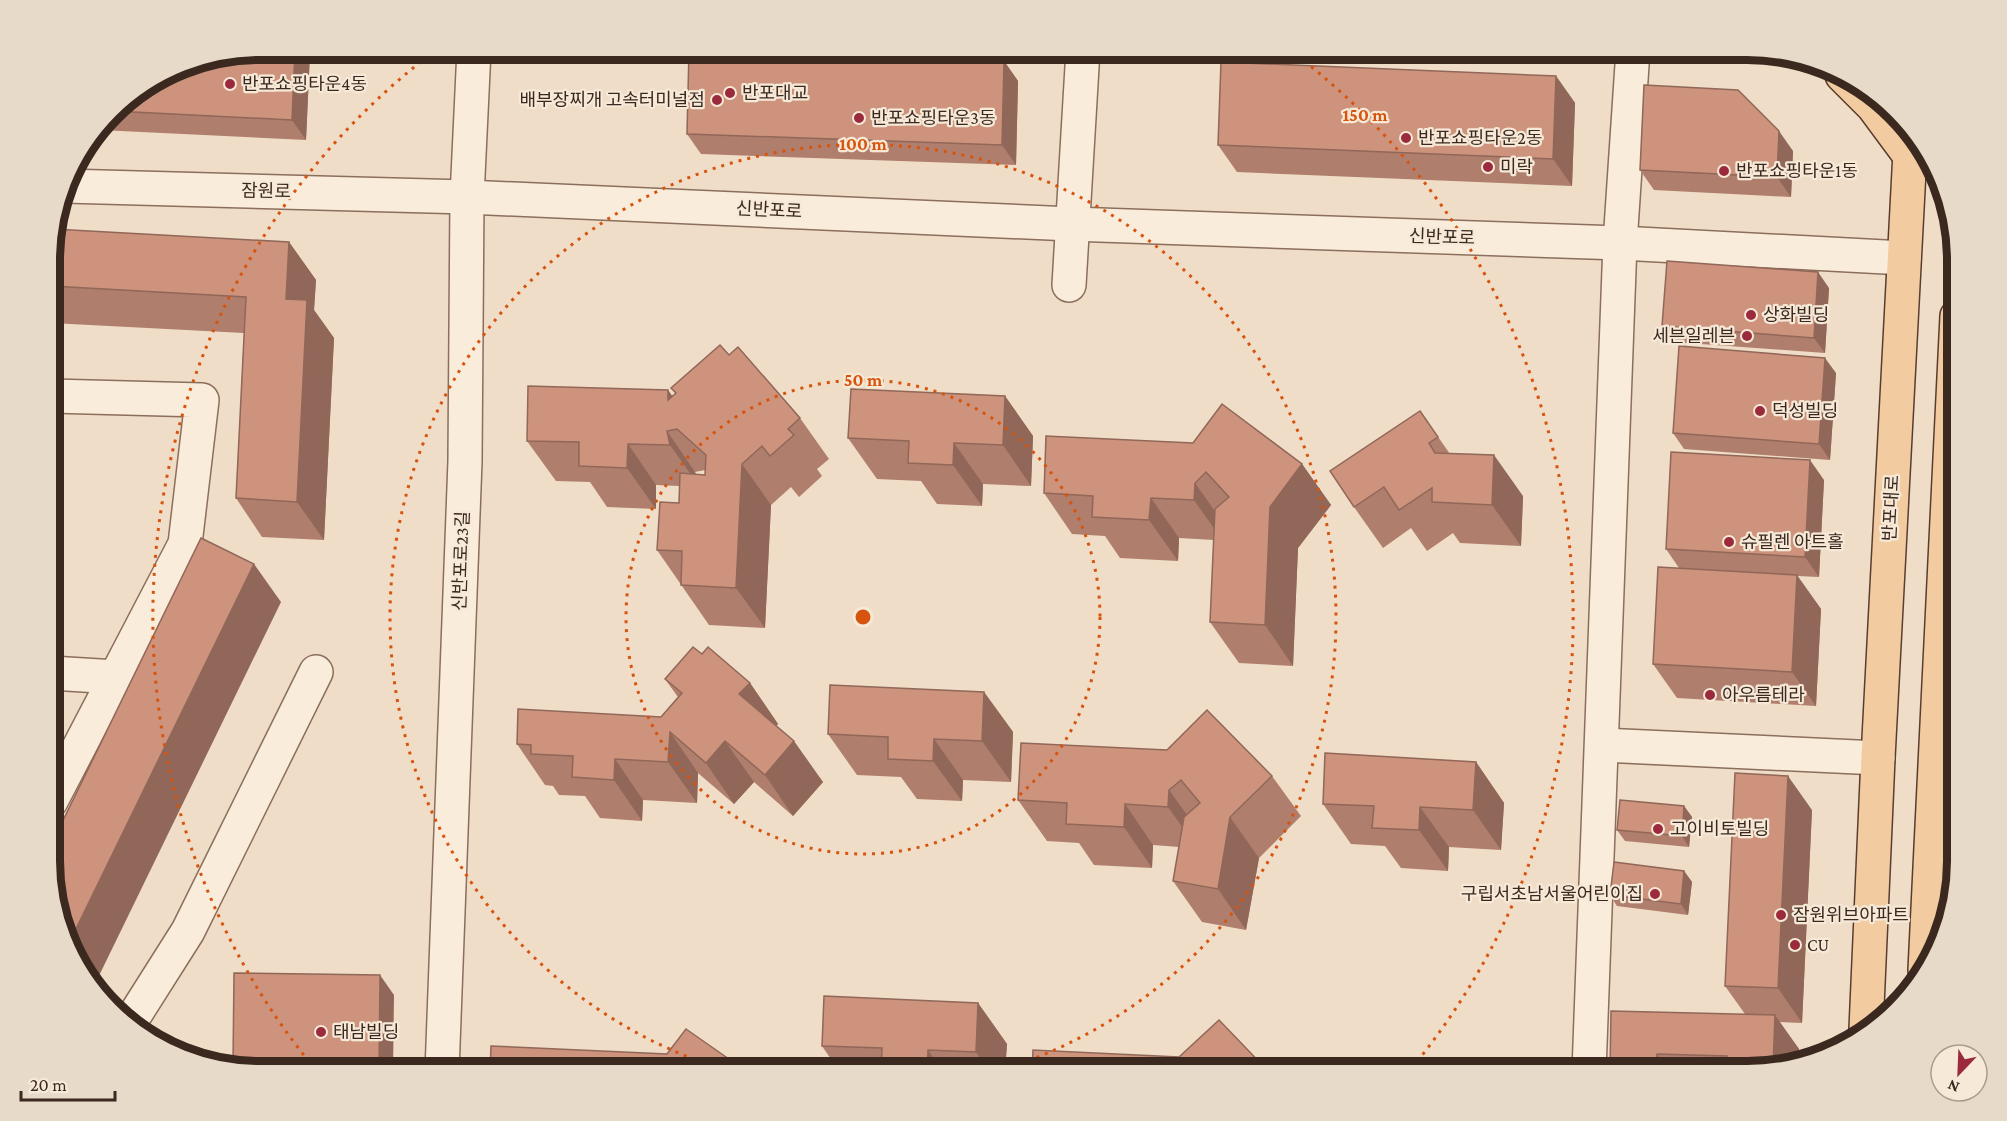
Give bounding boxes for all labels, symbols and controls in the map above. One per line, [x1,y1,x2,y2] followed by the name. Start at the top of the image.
[242,74,367,94] place label: 반포쇼핑타운4동
[223,77,237,91] marker: 반포쇼핑타운4동
[742,83,808,103] place label: 반포대교
[723,86,737,100] marker: 반포대교
[519,90,705,110] place label: 배부장찌개 고속터미널점
[710,93,724,107] marker: 배부장찌개 고속터미널점
[1342,105,1388,125] text: 150 m
[871,108,995,128] place label: 반포쇼핑타운3동
[852,111,866,125] marker: 반포쇼핑타운3동
[1418,128,1543,148] place label: 반포쇼핑타운2동
[1399,131,1413,145] marker: 반포쇼핑타운2동
[839,134,887,154] text: 100 m
[1500,157,1533,177] place label: 미락
[1481,160,1495,174] marker: 미락
[1736,161,1858,181] place label: 반포쇼핑타운1동
[1717,164,1731,178] marker: 반포쇼핑타운1동
[241,181,291,201] street label: 잠원로
[735,198,803,222] street label: 신반포로
[1409,226,1475,248] street label: 신반포로
[1763,305,1829,325] place label: 상화빌딩
[1744,308,1758,322] marker: 상화빌딩
[1652,326,1735,346] place label: 세븐일레븐
[1740,329,1754,343] marker: 세븐일레븐
[844,370,883,390] text: 50 m
[1772,401,1838,421] place label: 덕성빌딩
[1753,404,1767,418] marker: 덕성빌딩
[1879,474,1903,542] street label: 반포대로
[449,511,473,611] street label: 신반포로23길
[1741,532,1844,552] place label: 슈필렌 아트홀
[1722,535,1736,549] marker: 슈필렌 아트홀
[853,607,873,627] centre of rings
[1722,685,1805,705] place label: 아우름테라
[1703,688,1717,702] marker: 아우름테라
[1670,819,1769,839] place label: 고이비토빌딩
[1651,822,1665,836] marker: 고이비토빌딩
[1461,884,1643,904] place label: 구립서초남서울어린이집
[1648,887,1662,901] marker: 구립서초남서울어린이집
[1793,905,1909,925] place label: 잠원위브아파트
[1774,908,1788,922] marker: 잠원위브아파트
[1807,935,1829,955] place label: CU
[1788,938,1802,952] marker: CU
[333,1022,399,1042] place label: 태남빌딩
[314,1025,328,1039] marker: 태남빌딩
[1929,1043,1989,1103] north arrow
[21,1064,116,1102] scale bar
[30,1075,67,1095] text: 20 m
[1945,1076,1962,1096] text: N

